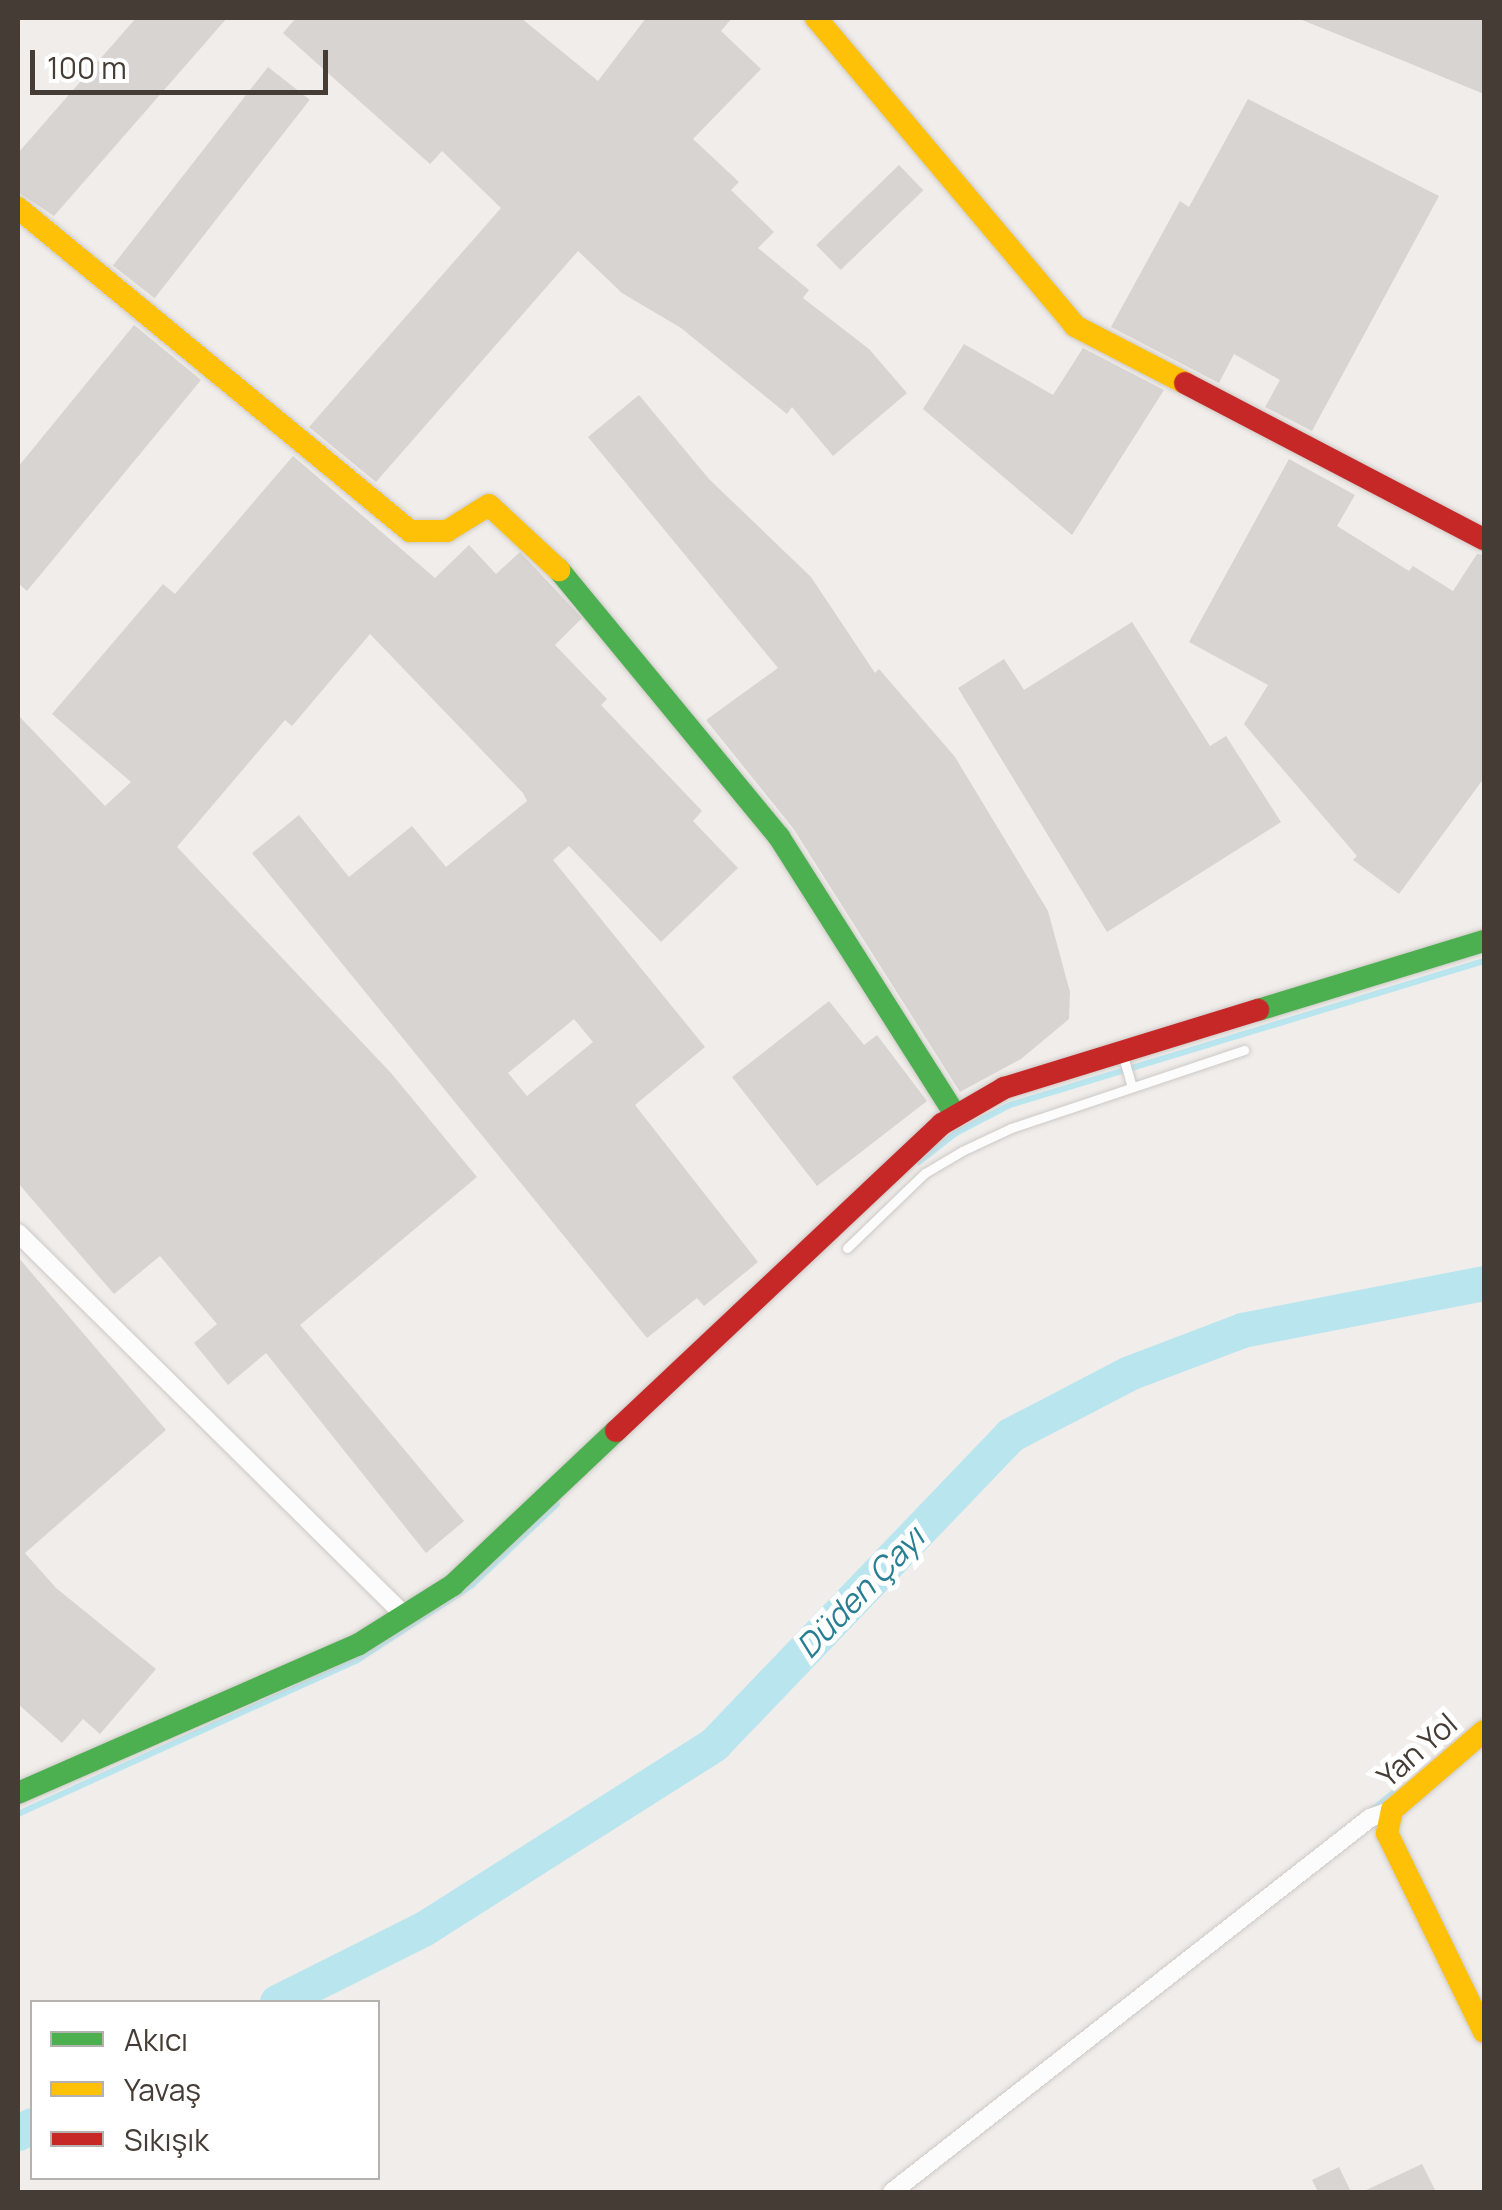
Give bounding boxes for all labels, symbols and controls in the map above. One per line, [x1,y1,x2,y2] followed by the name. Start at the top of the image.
[35,30,332,92] scale bar
[47,47,127,88] text: 100 m
[788,1519,932,1665] water label: Düden Çayı
[1370,1706,1464,1794] street label: Yan Yol
[30,2000,380,2180] legend
[124,2019,188,2060] text: Akıcı
[124,2069,201,2110] text: Yavaş
[124,2119,209,2160] text: Sıkışık

